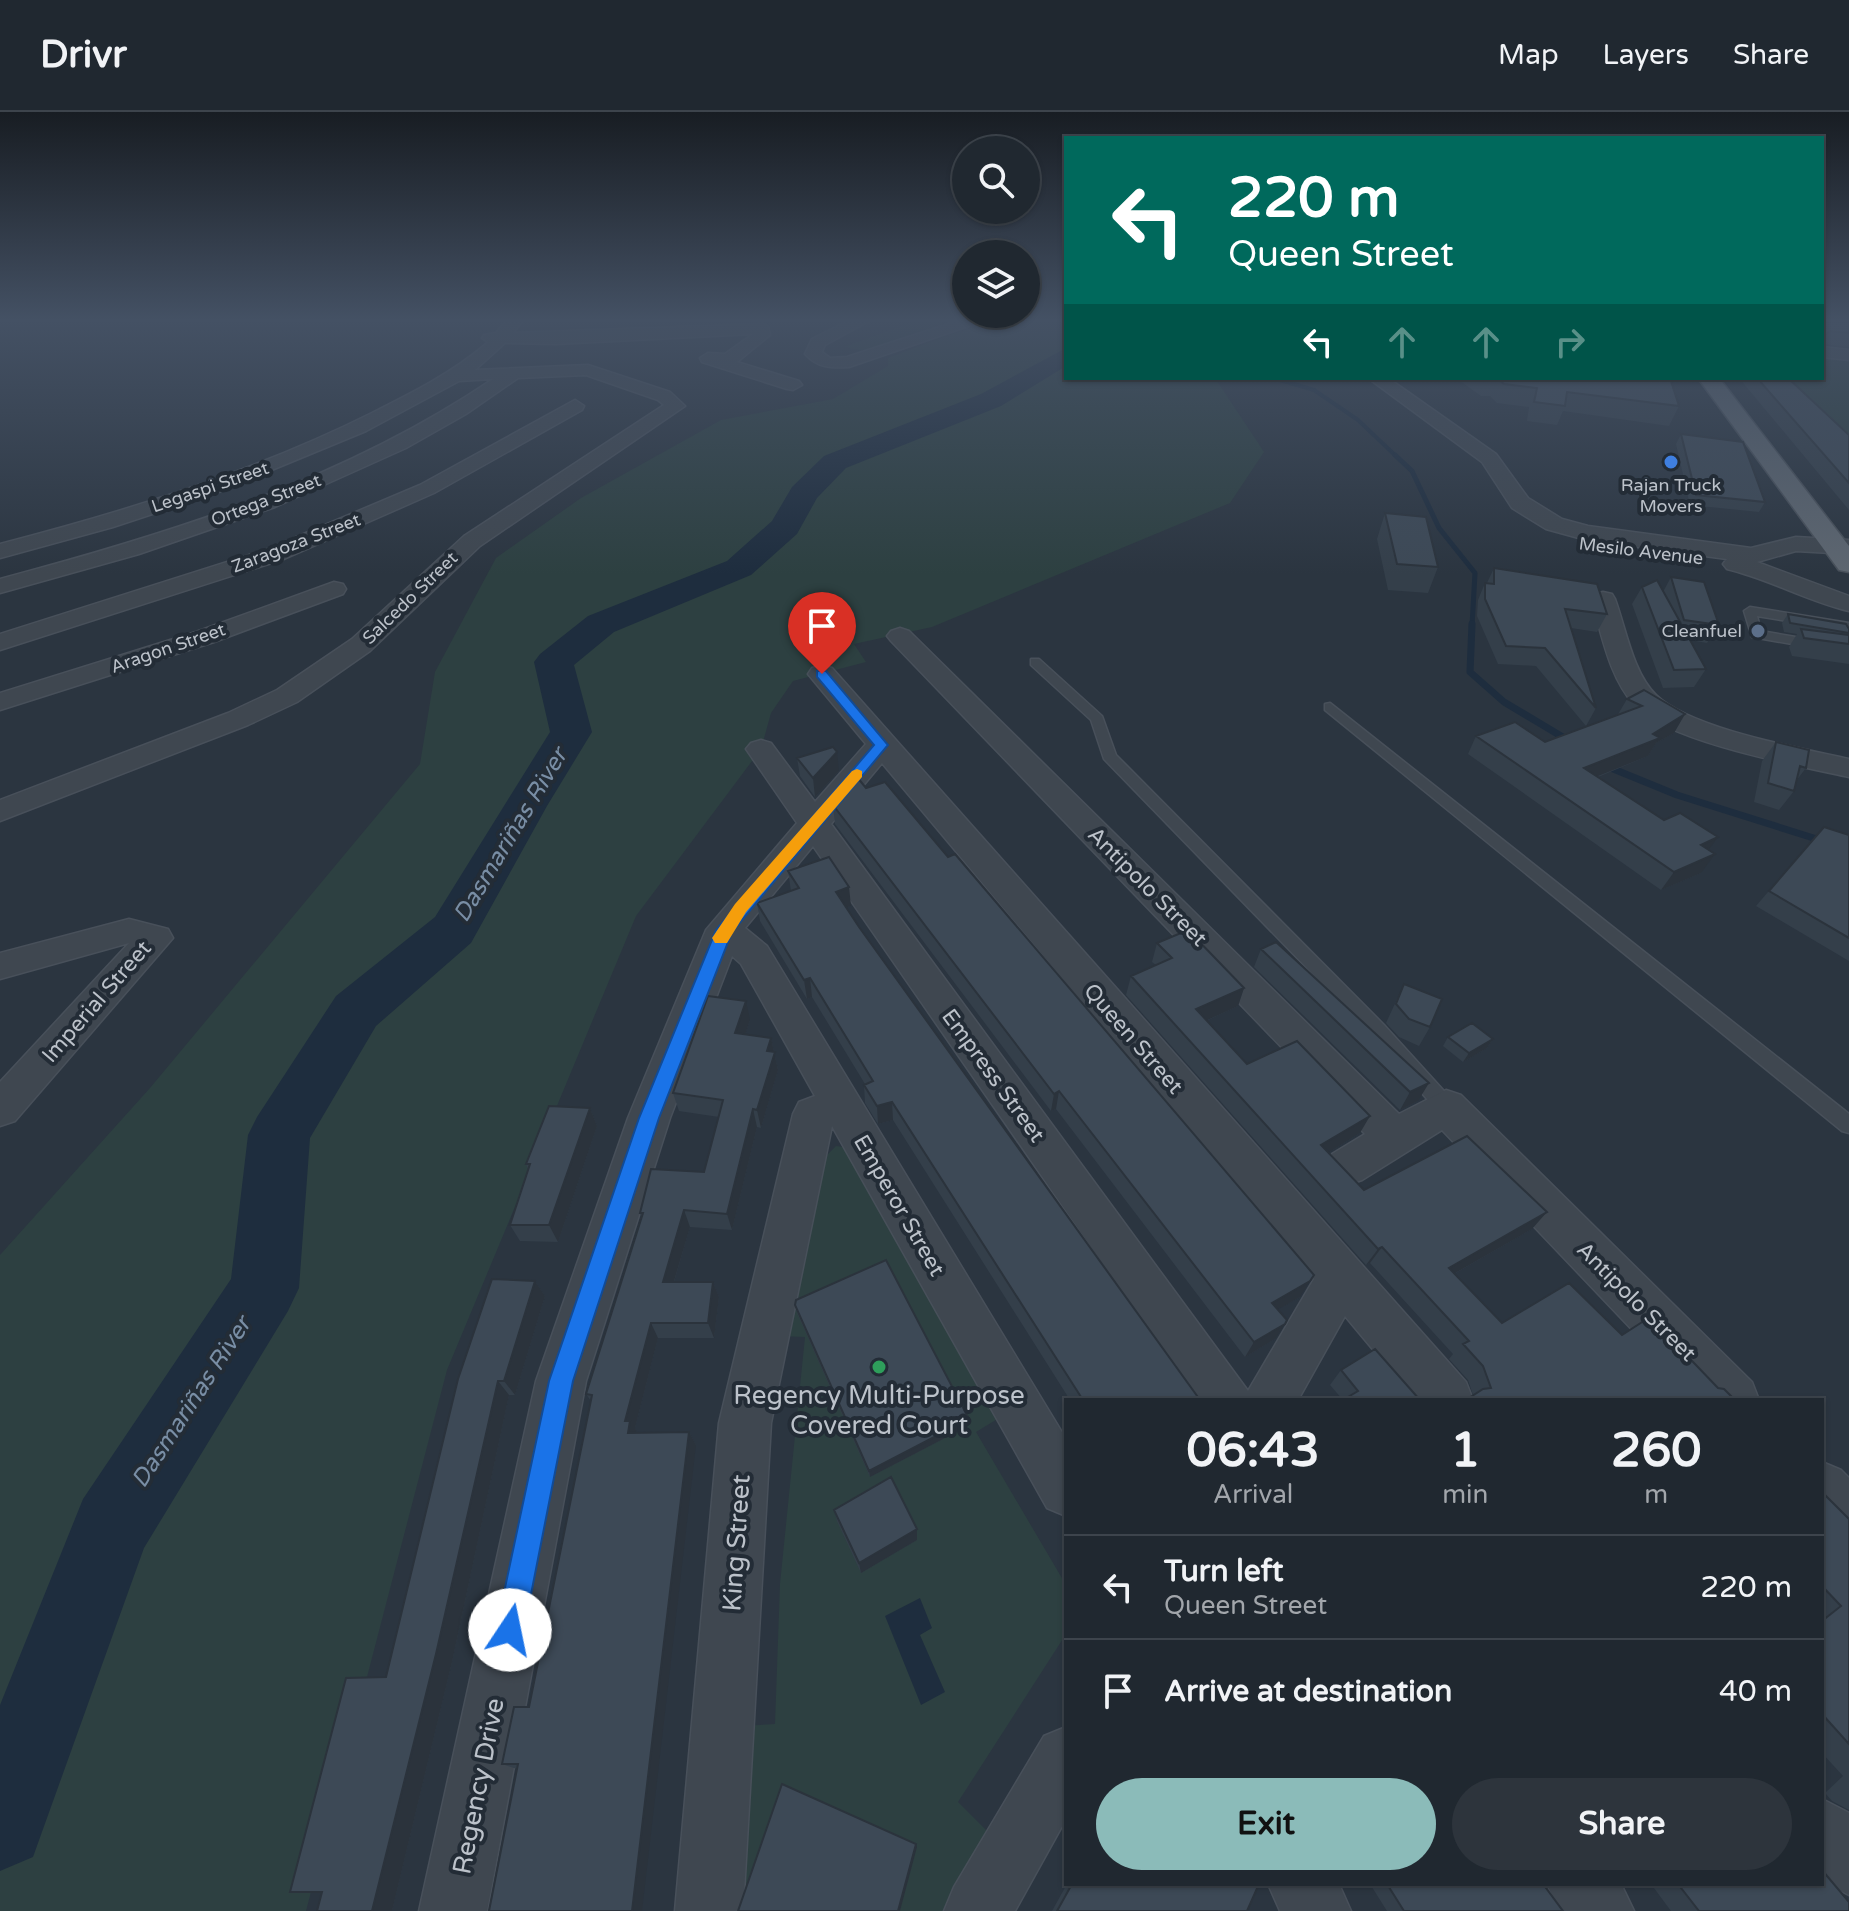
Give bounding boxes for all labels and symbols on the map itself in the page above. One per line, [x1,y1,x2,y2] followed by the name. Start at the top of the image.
[1662,453,1680,471] marker: Rajan Truck Movers
[148,457,272,517] street label: Legaspi Street
[208,469,324,531] street label: Ortega Street
[1621,474,1721,517] place label: Rajan Truck Movers
[229,508,364,578] street label: Zaragoza Street
[1578,532,1704,570] street label: Mesilo Avenue
[358,547,462,649] street label: Salcedo Street
[788,592,856,674] pin
[108,618,228,678] street label: Aragon Street
[1661,620,1742,642] place label: Cleanfuel
[1749,622,1767,640] marker: Cleanfuel
[447,741,575,927] water label: Dasmariñas River
[1082,822,1212,952] street label: Antipolo Street
[37,935,157,1068] street label: Imperial Street
[1078,978,1188,1099] street label: Queen Street
[936,1004,1050,1147] street label: Empress Street
[848,1130,950,1281] street label: Emperor Street
[1571,1237,1701,1367] street label: Antipolo Street
[125,1309,259,1493] water label: Dasmariñas River
[870,1358,888,1376] marker: Regency Multi-Purpose Covered Court
[733,1380,1025,1441] place label: Regency Multi-Purpose Covered Court
[716,1473,757,1613] street label: King Street
[468,1588,552,1672] position arrow
[446,1695,511,1877] street label: Regency Drive

